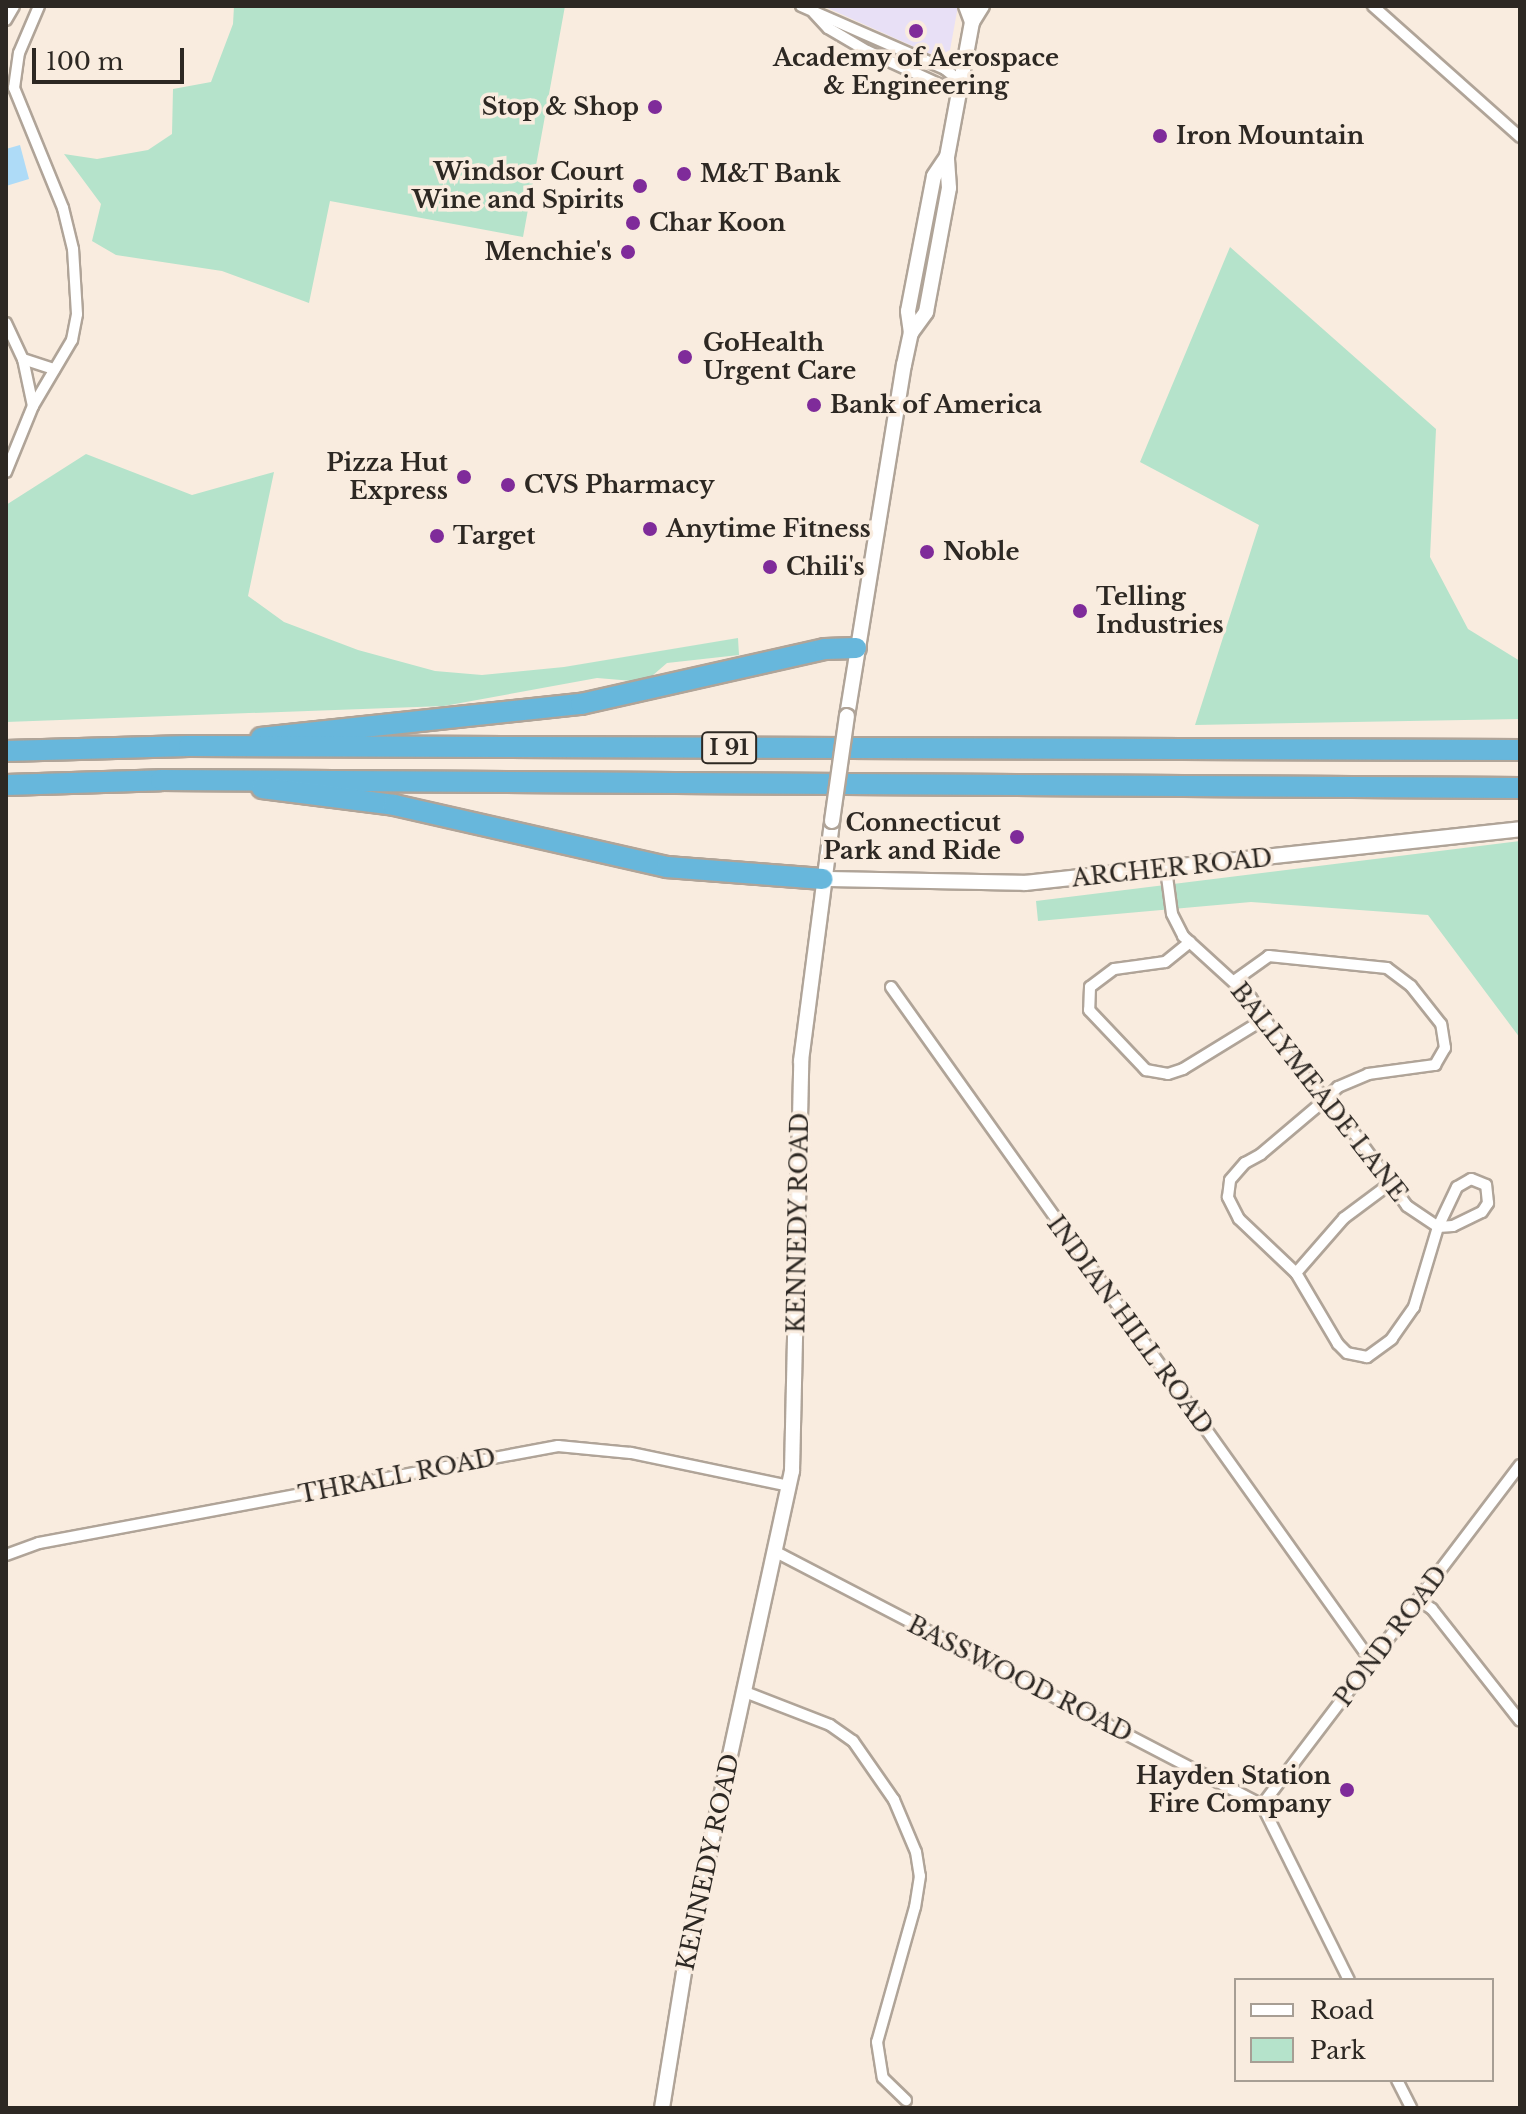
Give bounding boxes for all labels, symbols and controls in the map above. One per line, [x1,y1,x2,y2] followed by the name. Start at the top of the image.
[907,22,925,40] marker: Academy of Aerospace & Engineering
[36,32,188,82] scale bar
[772,44,1060,100] place label: Academy of Aerospace & Engineering
[46,47,124,76] text: 100 m
[482,93,639,121] place label: Stop & Shop
[646,98,664,116] marker: Stop & Shop
[1176,122,1364,150] place label: Iron Mountain
[1151,127,1169,145] marker: Iron Mountain
[412,158,624,214] place label: Windsor Court Wine and Spirits
[700,160,841,188] place label: M&T Bank
[675,165,693,183] marker: M&T Bank
[631,177,649,195] marker: Windsor Court Wine and Spirits
[649,209,786,237] place label: Char Koon
[624,214,642,232] marker: Char Koon
[485,238,612,266] place label: Menchie's
[619,243,637,261] marker: Menchie's
[703,329,856,385] place label: GoHealth Urgent Care
[674,346,696,368] marker: GoHealth Urgent Care
[830,391,1043,419] place label: Bank of America
[805,396,823,414] marker: Bank of America
[326,449,448,505] place label: Pizza Hut Express
[455,468,473,486] marker: Pizza Hut Express
[524,471,714,499] place label: CVS Pharmacy
[499,476,517,494] marker: CVS Pharmacy
[666,515,871,543] place label: Anytime Fitness
[641,520,659,538] marker: Anytime Fitness
[453,522,536,550] place label: Target
[428,527,446,545] marker: Target
[943,538,1019,566] place label: Noble
[918,543,936,561] marker: Noble
[786,553,865,581] place label: Chili's
[761,558,779,576] marker: Chili's
[1096,583,1224,639] place label: Telling Industries
[1071,602,1089,620] marker: Telling Industries
[701,730,757,766] road number: I 91
[823,809,1001,865] place label: Connecticut Park and Ride
[1008,828,1026,846] marker: Connecticut Park and Ride
[1070,843,1274,893] street label: ARCHER ROAD
[1225,977,1413,1207] street label: BALLYMEADE LANE
[782,1112,814,1334] street label: KENNEDY ROAD
[1041,1210,1219,1440] street label: INDIAN HILL ROAD
[296,1443,498,1509] street label: THRALL ROAD
[1329,1560,1453,1712] street label: POND ROAD
[903,1610,1137,1748] street label: BASSWOOD ROAD
[671,1751,745,1973] street label: KENNEDY ROAD
[1136,1762,1331,1818] place label: Hayden Station Fire Company
[1338,1781,1356,1799] marker: Hayden Station Fire Company
[1234,1978,1494,2082] legend
[1310,1996,1374,2025] text: Road
[1310,2036,1366,2065] text: Park

